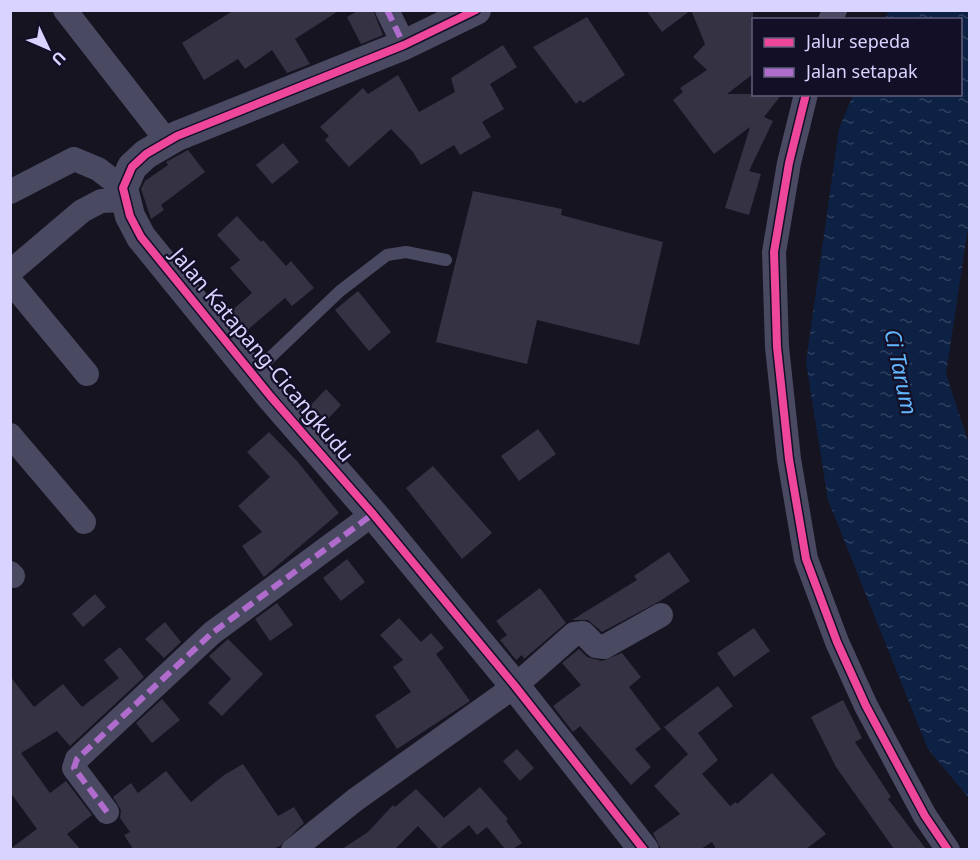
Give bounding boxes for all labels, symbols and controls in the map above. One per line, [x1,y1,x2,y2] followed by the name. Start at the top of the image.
[18,18,78,78] north arrow
[752,18,962,96] legend
[804,29,910,53] text: Jalur sepeda
[47,46,71,70] text: U
[804,59,918,83] text: Jalan setapak
[164,240,361,467] street label: Jalan Katapang-Cicangkudu
[878,326,926,417] water label: Ci Tarum

